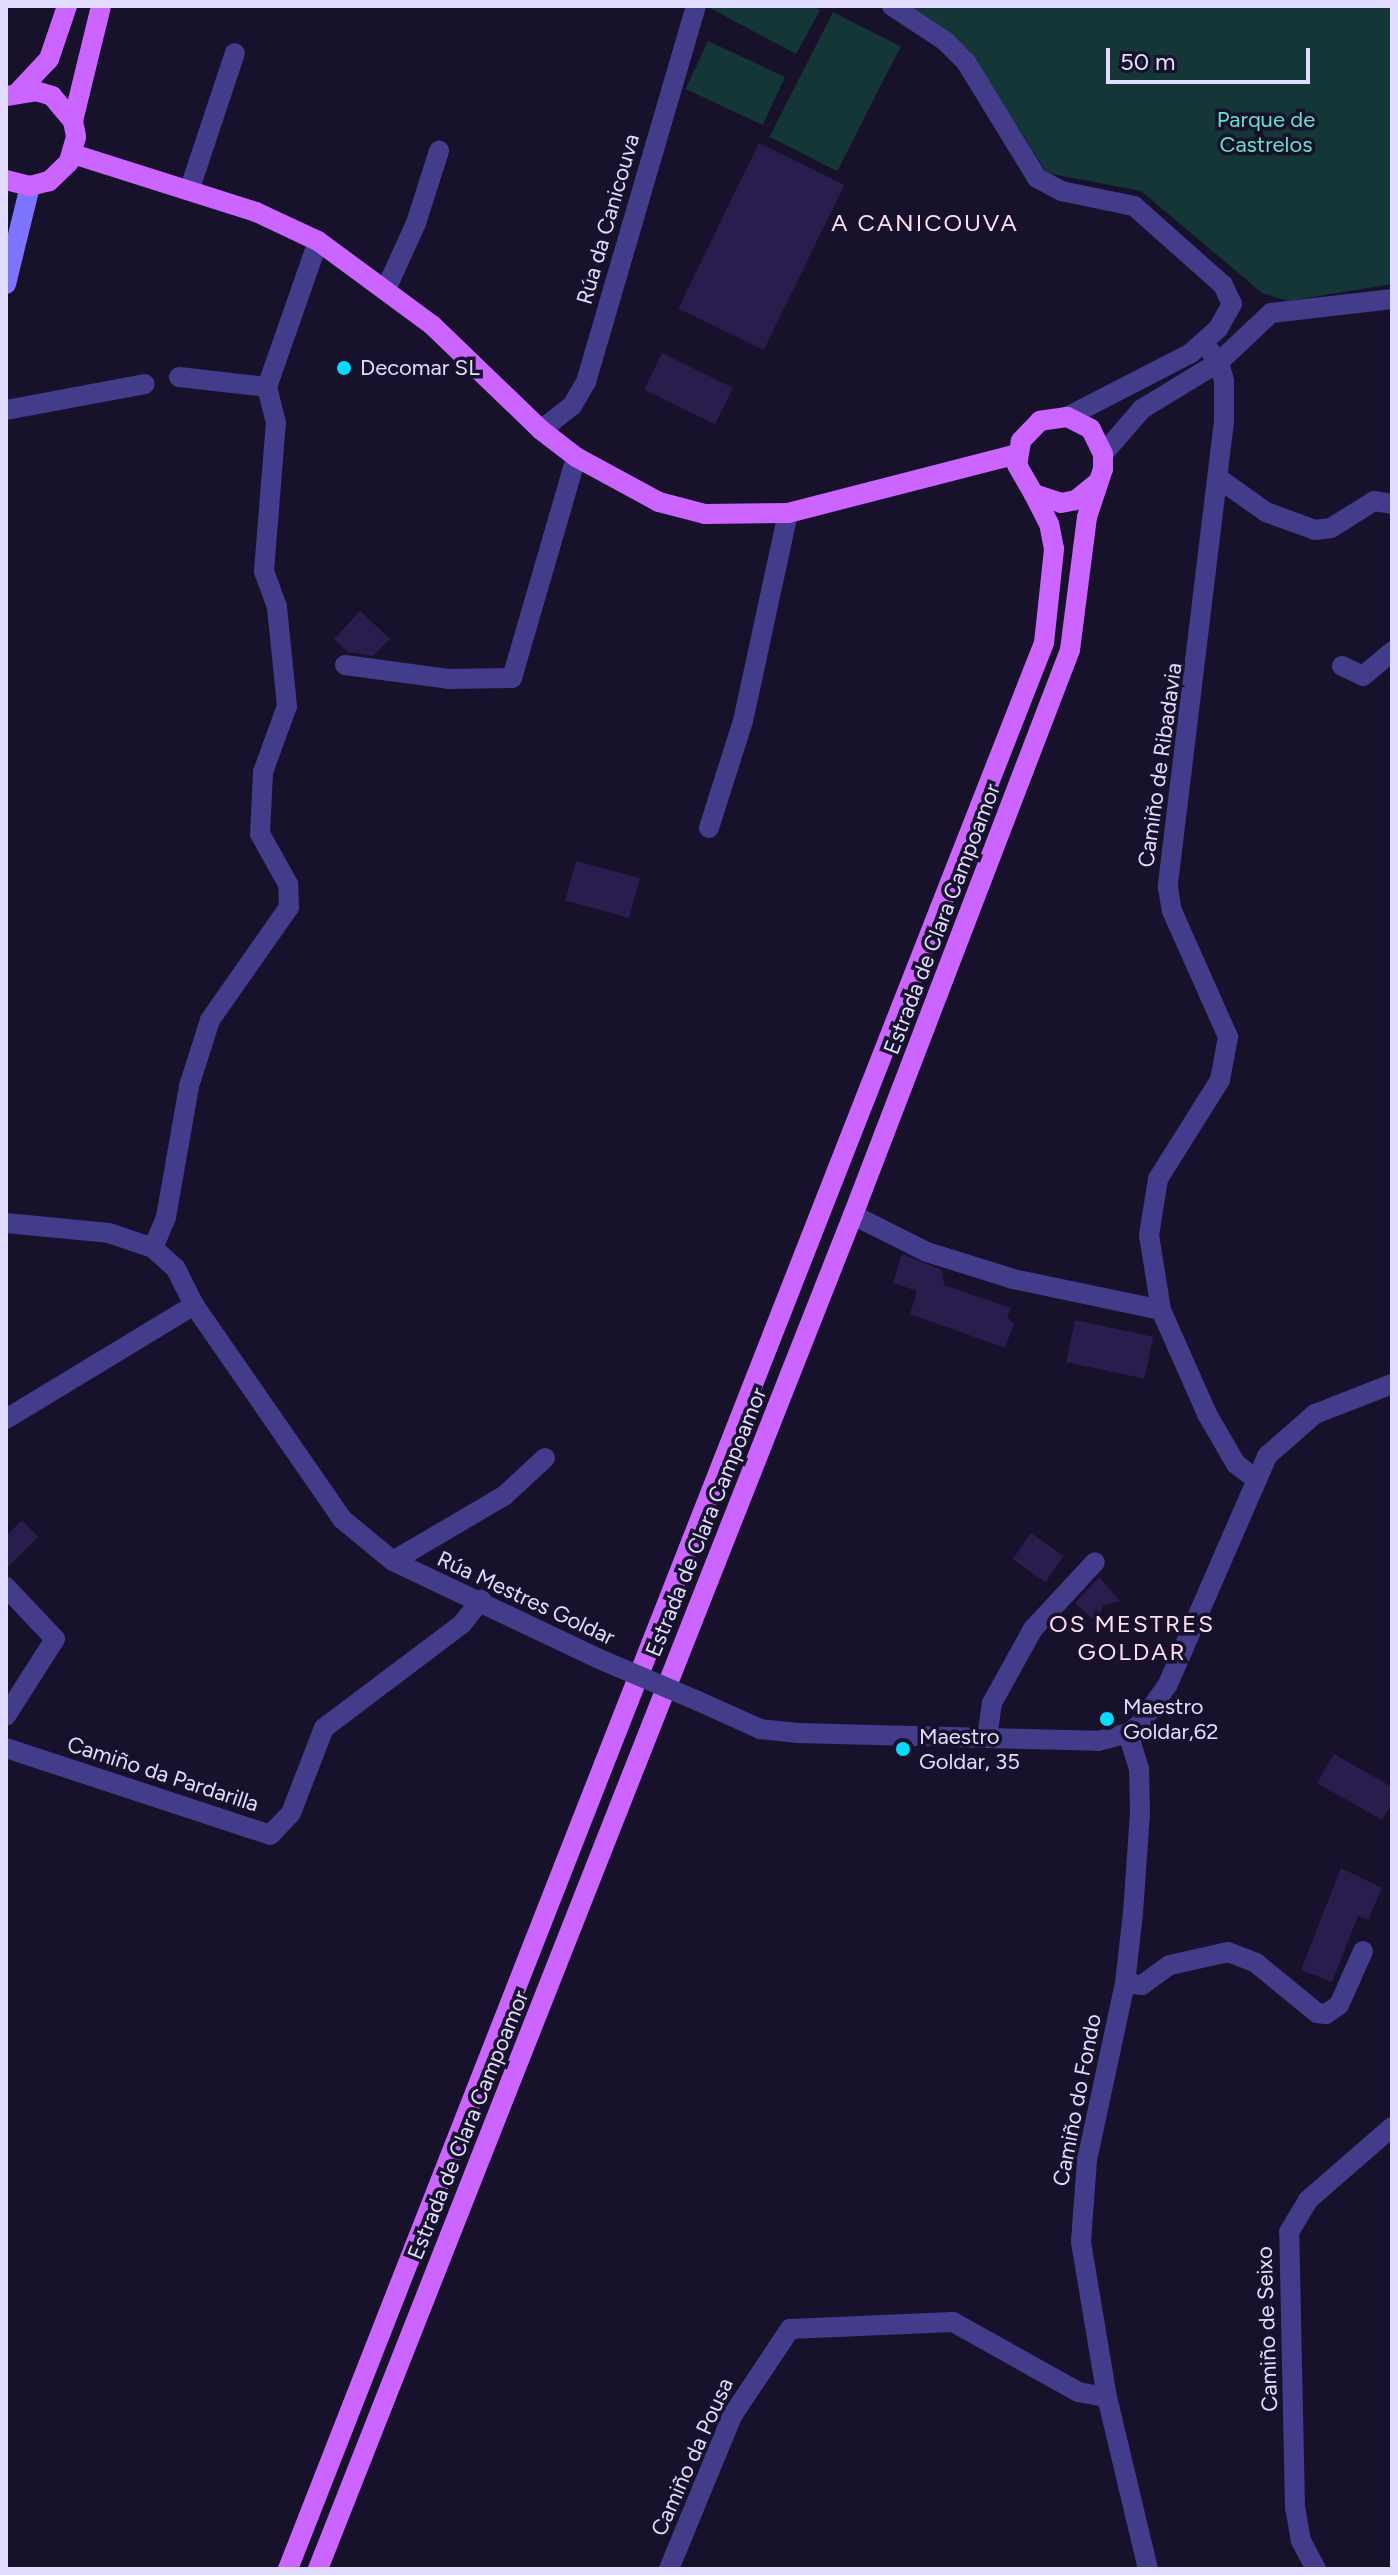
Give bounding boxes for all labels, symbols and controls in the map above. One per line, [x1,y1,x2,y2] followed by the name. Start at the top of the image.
[1110,32,1314,82] scale bar
[1120,47,1176,76] text: 50 m
[1217,106,1315,158] park label: Parque de Castrelos
[571,131,645,307] street label: Rúa da Canicouva
[831,209,1019,237] district label: A CANICOUVA
[360,355,480,381] place label: Decomar SL
[335,359,353,377] marker: Decomar SL
[1133,661,1187,869] street label: Camiño de Ribadavia
[878,780,1006,1058] street label: Estrada de Clara Campoamor
[640,1384,772,1660] street label: Estrada de Clara Campoamor
[433,1545,619,1651] street label: Rúa Mestres Goldar
[1049,1610,1215,1666] district label: OS MESTRES GOLDAR
[1123,1693,1219,1744] place label: Maestro Goldar,62
[1098,1710,1116,1728] marker: Maestro Goldar,62
[919,1723,1020,1774] place label: Maestro Goldar, 35
[64,1731,262,1817] street label: Camiño da Pardarilla
[894,1740,912,1758] marker: Maestro Goldar, 35
[402,1987,534,2263] street label: Estrada de Clara Campoamor
[1047,2012,1107,2188] street label: Camiño do Fondo
[1251,2246,1283,2412] street label: Camiño de Seixo
[645,2374,739,2540] street label: Camiño da Pousa

